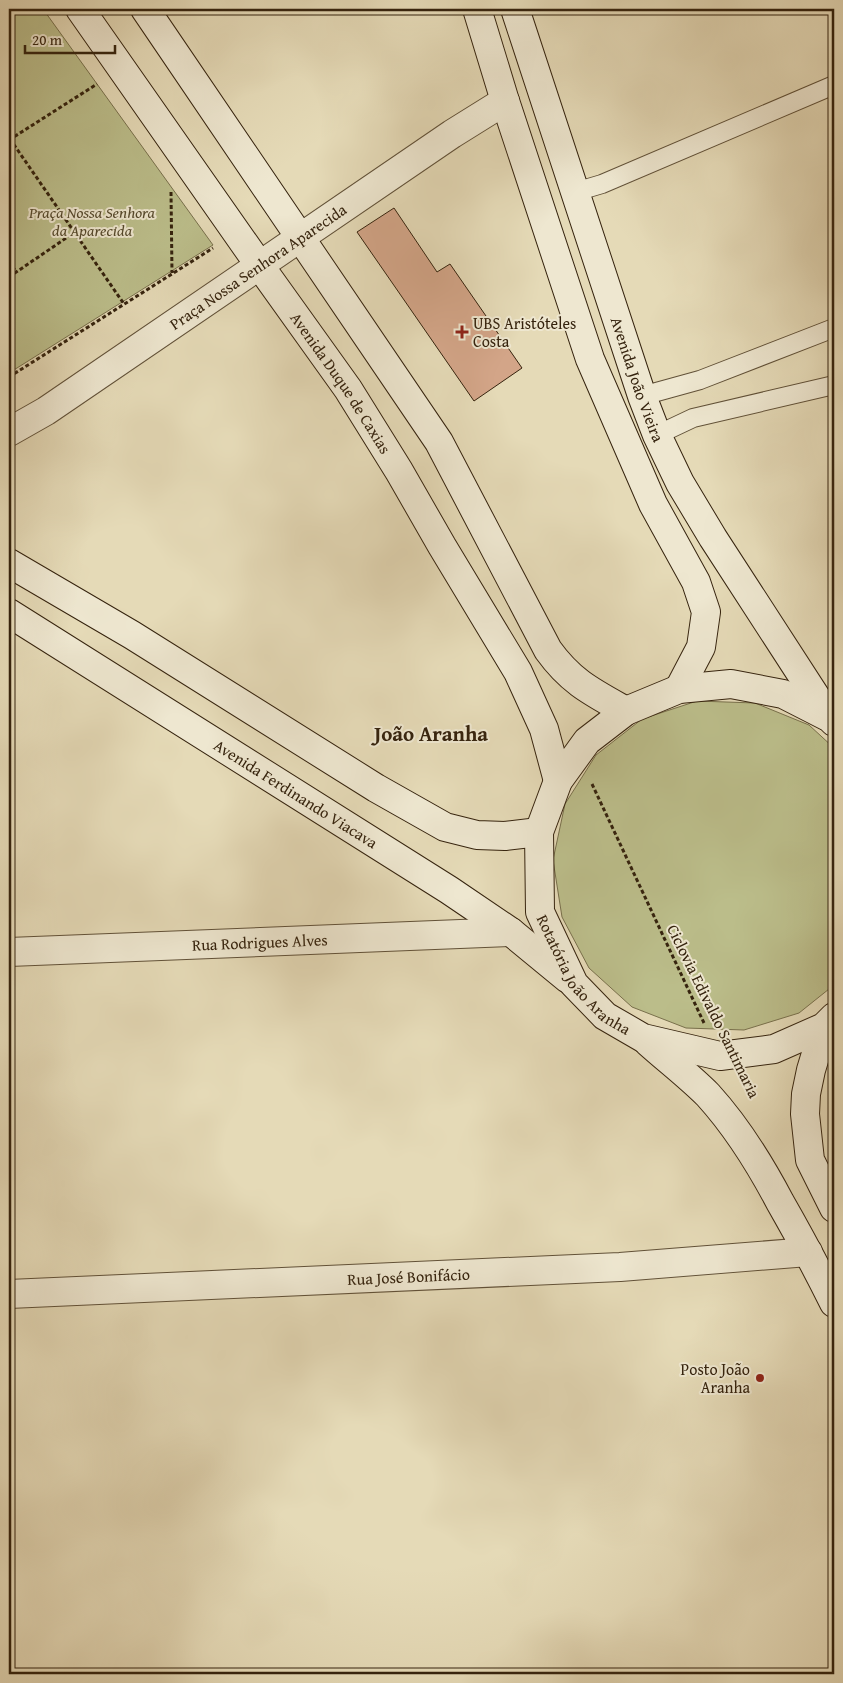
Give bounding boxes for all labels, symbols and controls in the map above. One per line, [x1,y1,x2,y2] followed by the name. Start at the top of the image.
[25,22,115,54] scale bar
[32,29,63,50] text: 20 m
[164,197,352,335] street label: Praça Nossa Senhora Aparecida
[28,200,156,242] park label: Praça Nossa Senhora da Aparecida
[285,307,397,458] street label: Avenida Duque de Caxias
[473,311,576,353] place label: UBS Aristóteles Costa
[605,314,671,446] street label: Avenida João Vieira
[455,325,469,339] marker: UBS Aristóteles Costa
[371,718,488,749] district label: João Aranha
[209,733,383,854] street label: Avenida Ferdinando Viacava
[531,910,636,1041] street label: Rotatória João Aranha
[661,920,767,1102] street label: Ciclovia Edivaldo Santimaria
[192,927,328,957] street label: Rua Rodrigues Alves
[347,1262,470,1291] street label: Rua José Bonifácio
[681,1357,750,1399] place label: Posto João Aranha
[754,1372,766,1384] marker: Posto João Aranha

